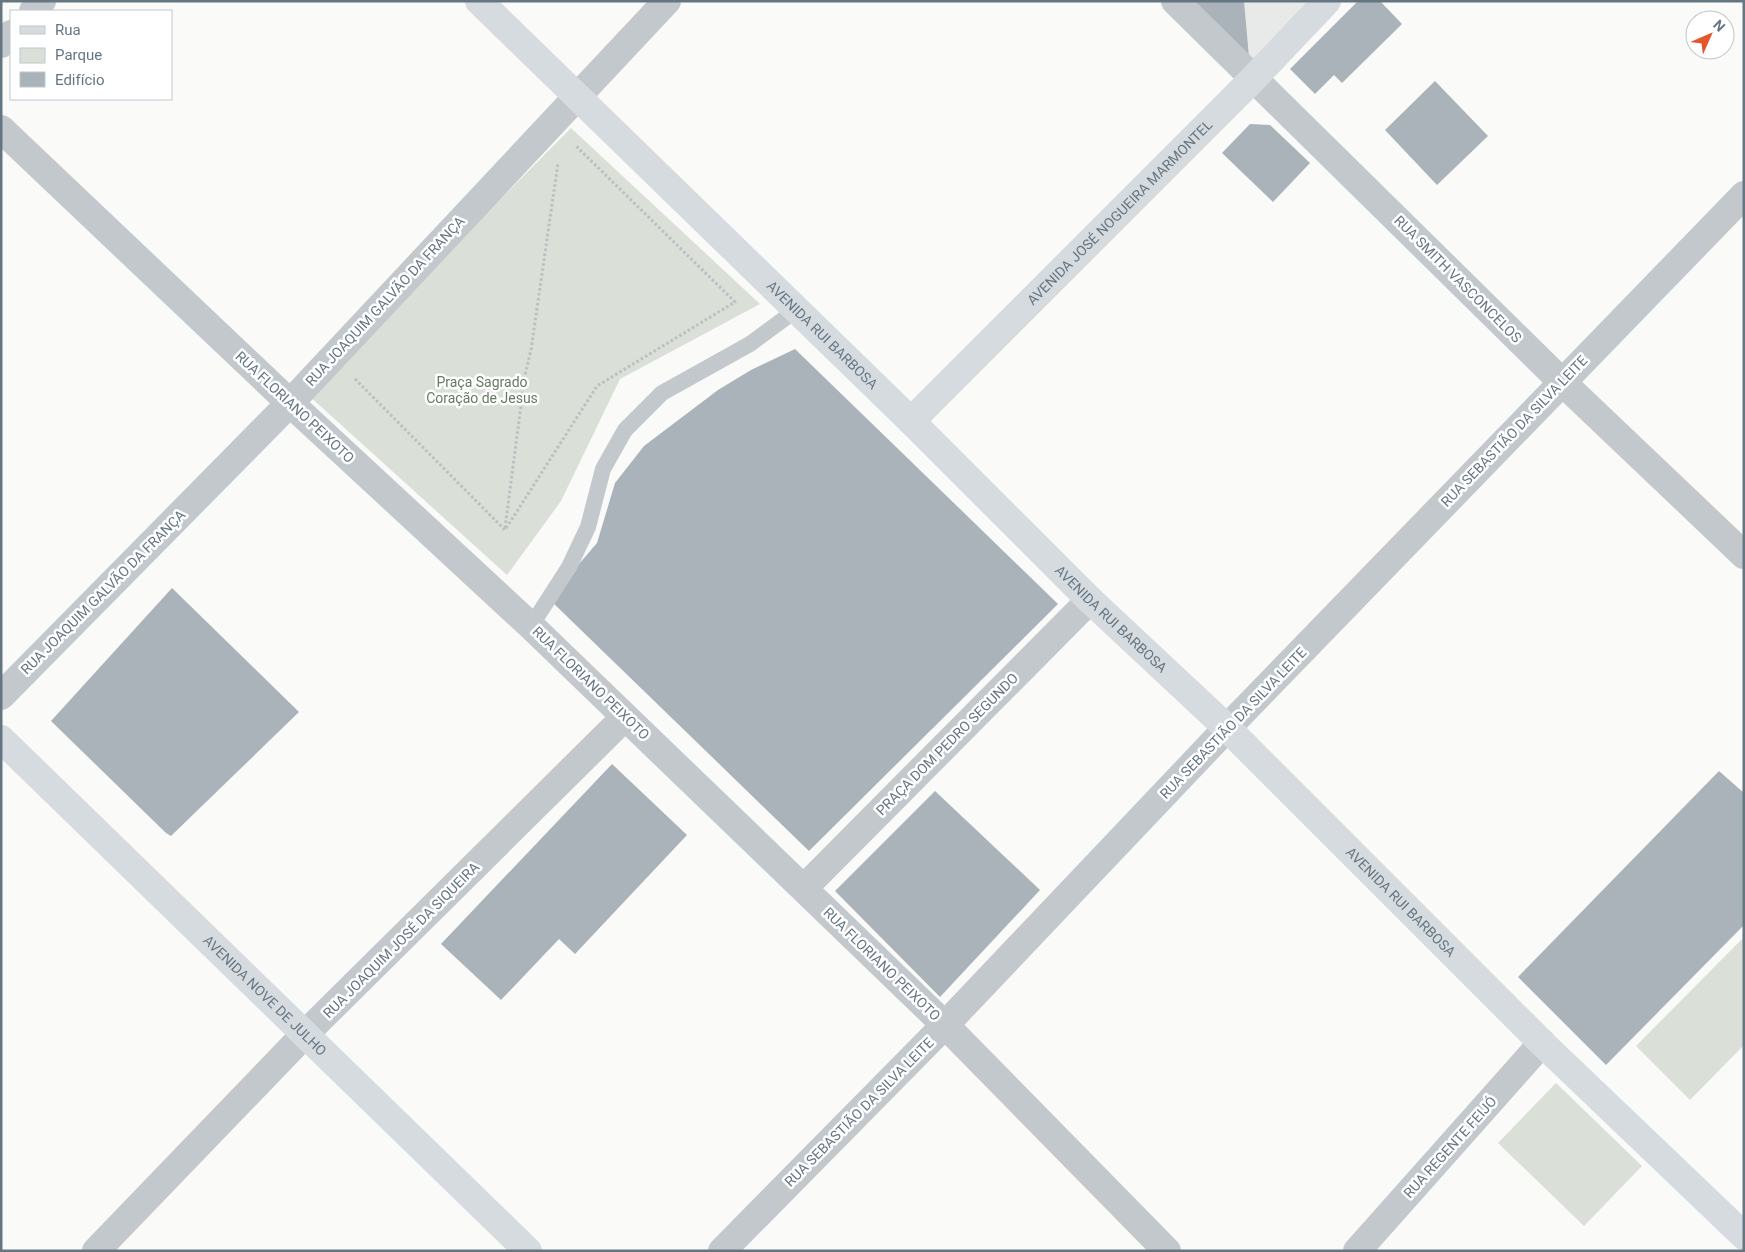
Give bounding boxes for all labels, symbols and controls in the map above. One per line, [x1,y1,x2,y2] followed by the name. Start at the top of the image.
[10,10,172,100] legend
[1685,10,1735,60] north arrow
[1710,17,1728,35] text: N
[55,21,81,39] text: Rua
[55,46,102,64] text: Parque
[55,71,104,89] text: Edifício
[1024,116,1216,308] street label: AVENIDA JOSÉ NOGUEIRA MARMONTEL
[301,212,468,389] street label: RUA JOAQUIM GALVÃO DA FRANÇA
[1391,212,1525,346] street label: RUA SMITH VASCONCELOS
[764,277,881,392] street label: AVENIDA RUI BARBOSA
[233,348,357,466] street label: RUA FLORIANO PEIXOTO
[1437,351,1590,510] street label: RUA SEBASTIÃO DA SILVA LEITE
[426,374,538,406] park label: Praça Sagrado Coração de Jesus
[17,506,188,677] street label: RUA JOAQUIM GALVÃO DA FRANÇA
[1052,562,1170,676] street label: AVENIDA RUI BARBOSA
[529,623,653,743] street label: RUA FLORIANO PEIXOTO
[1156,643,1309,802] street label: RUA SEBASTIÃO DA SILVA LEITE
[873,670,1021,818] street label: PRAÇA DOM PEDRO SEGUNDO
[1343,844,1459,960] street label: AVENIDA RUI BARBOSA
[319,858,482,1021] street label: RUA JOAQUIM JOSÉ DA SIQUEIRA
[820,904,944,1024] street label: RUA FLORIANO PEIXOTO
[200,932,330,1059] street label: AVENIDA NOVE DE JULHO
[781,1034,937,1190] street label: RUA SEBASTIÃO DA SILVA LEITE
[1400,1092,1500,1201] street label: RUA REGENTE FEIJÓ

